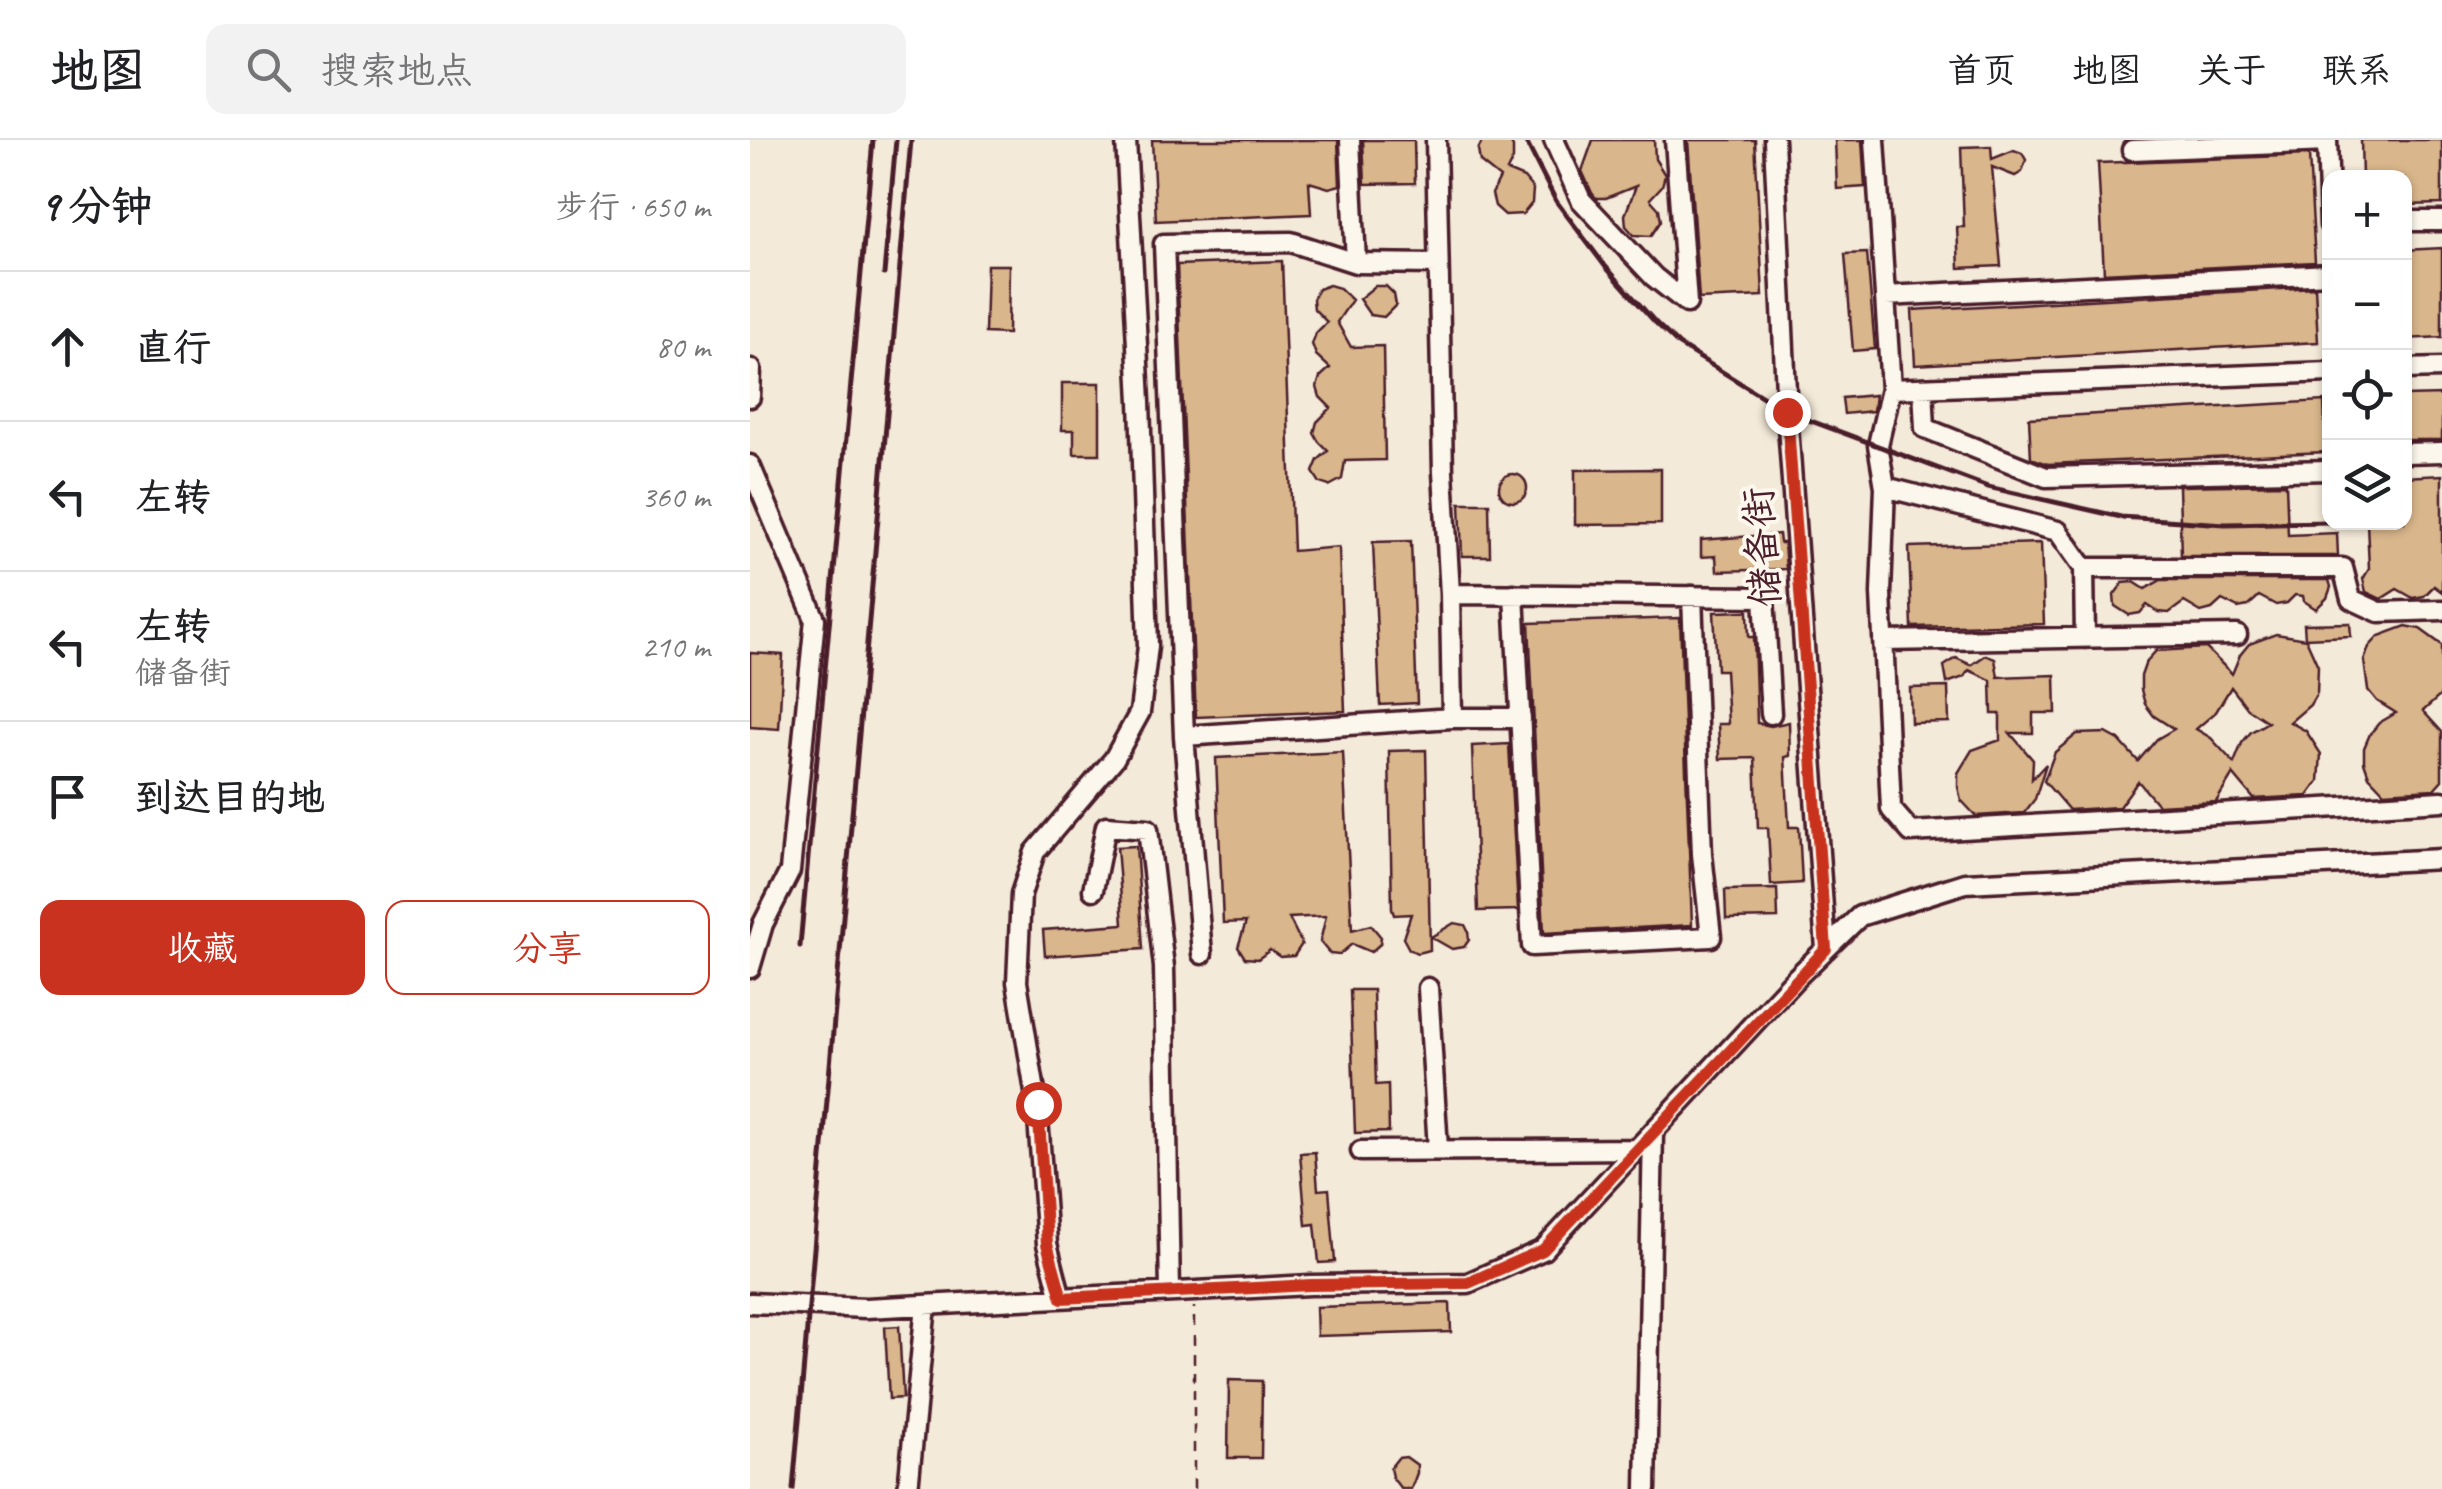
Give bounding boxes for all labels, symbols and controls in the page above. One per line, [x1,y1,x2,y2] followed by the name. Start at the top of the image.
[206,24,906,114] search box
[50,41,146,101] text: 地图
[241,42,296,97] icon: search
[321,47,473,94] text: 搜索地点
[1947,48,2017,93] text: 首页
[2072,48,2142,93] text: 地图
[2197,48,2267,93] text: 关于
[2322,48,2392,93] text: 联系
[2322,170,2412,530] map controls
[2322,170,2412,260] button: +
[40,180,153,233] text: 9 分钟
[556,186,710,227] text: 步行 · 650 m
[2322,260,2412,350] button: −
[40,319,95,374] icon: ahead
[135,324,211,371] text: 直行
[656,326,710,367] text: 80 m
[2322,350,2412,440] button: locate
[1765,390,1811,436] route end
[2322,440,2412,530] button: layers
[40,469,95,524] icon: left
[135,474,211,521] text: 左转
[641,476,710,517] text: 360 m
[1733,485,1791,609] street label: 储备街
[135,603,211,650] text: 左转
[40,619,95,674] icon: left
[641,626,710,667] text: 210 m
[135,652,231,693] text: 储备街
[40,769,95,824] icon: arrive
[135,774,325,821] text: 到达目的地
[40,900,365,995] button: 收藏
[385,900,710,995] button: 分享
[1016,1082,1062,1128] route start

